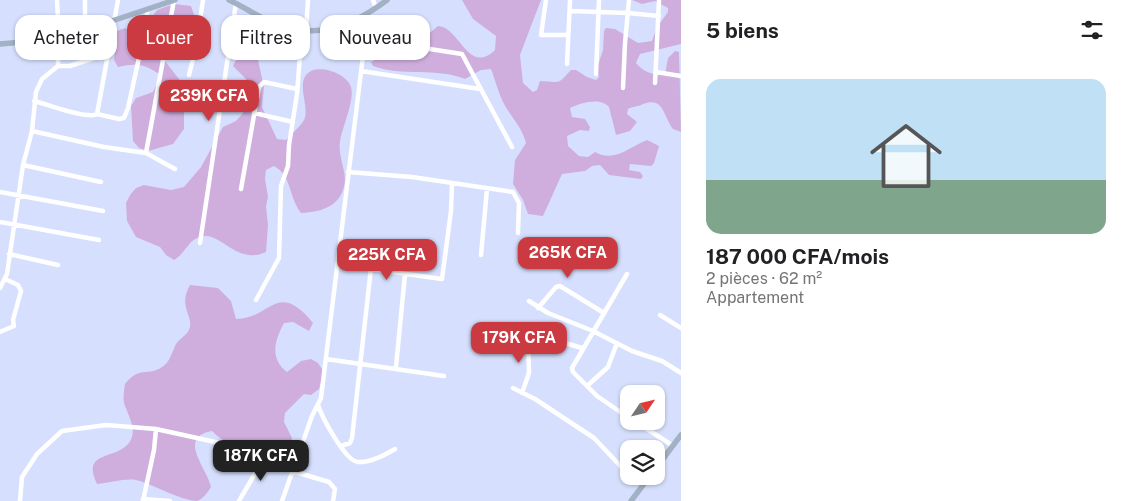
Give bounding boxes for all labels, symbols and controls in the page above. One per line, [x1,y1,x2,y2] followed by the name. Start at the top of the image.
[15,15,117,60] chip: Acheter
[127,15,211,60] chip: Louer
[221,15,310,60] chip: Filtres
[320,15,430,60] chip: Nouveau
[1078,16,1106,44] icon: filters
[706,18,779,43] text: 5 biens
[157,80,261,122] pin: 239K CFA
[170,86,248,105] text: 239K CFA
[861,111,951,201] icon: home
[516,236,620,279] pin: 265K CFA
[335,238,439,281] pin: 225K CFA
[529,243,607,262] text: 265K CFA
[706,244,889,269] text: 187 000 CFA/mois
[348,245,426,264] text: 225K CFA
[706,269,822,288] text: 2 pièces · 62 m²
[706,288,804,307] text: Appartement
[467,322,571,364] pin: 179K CFA
[482,328,556,347] text: 179K CFA
[620,385,665,430] north arrow
[620,385,665,485] map controls
[209,440,313,482] pin: 187K CFA
[620,440,665,485] button: layers
[224,446,298,465] text: 187K CFA

